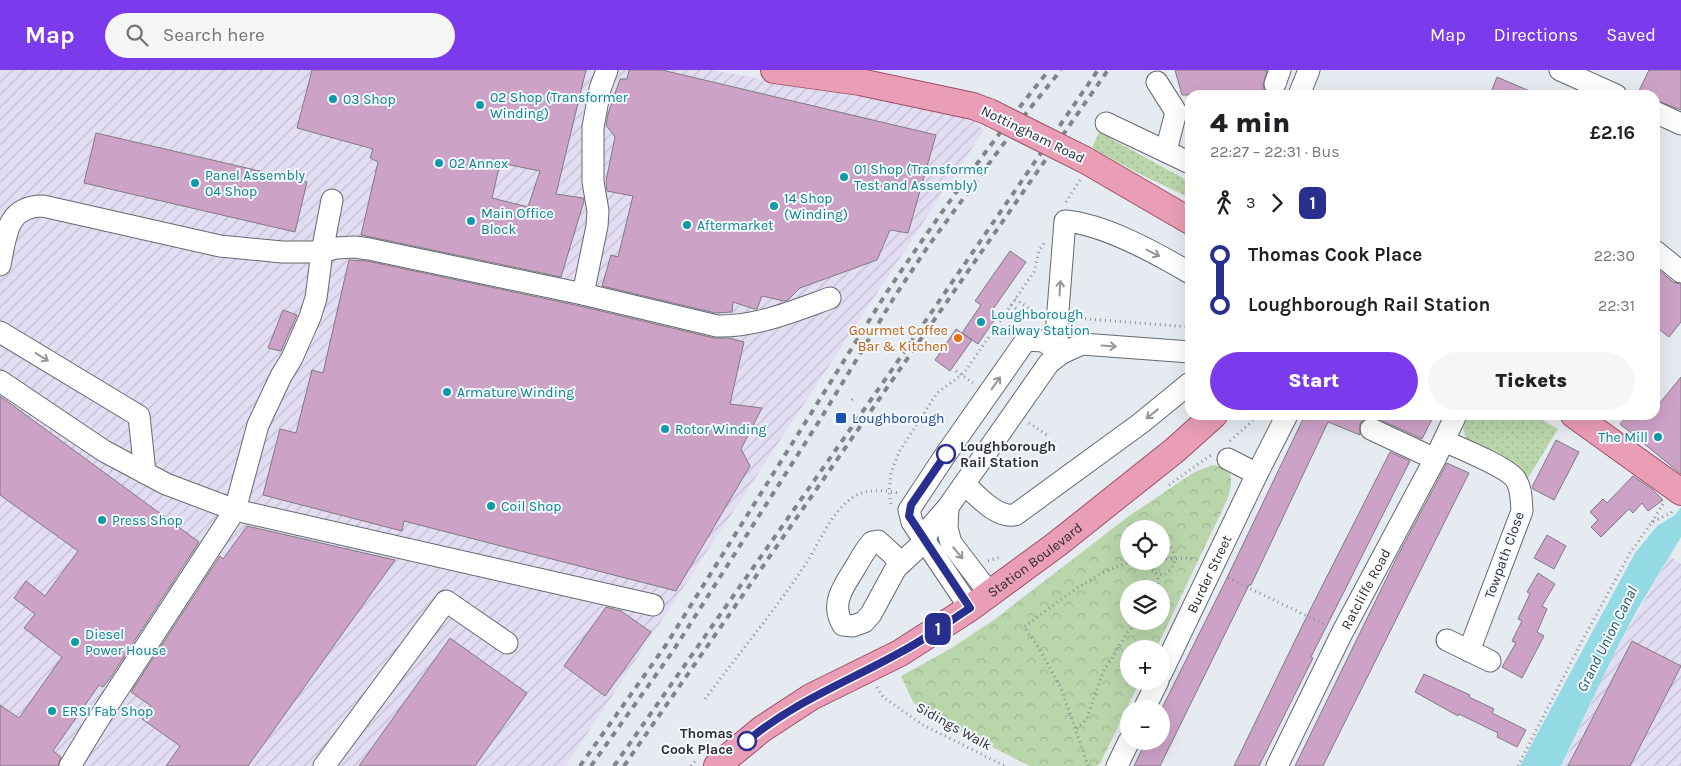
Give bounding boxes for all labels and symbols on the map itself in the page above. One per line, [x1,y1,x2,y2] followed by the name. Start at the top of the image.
[490,89,629,122] place label: 02 Shop (Transformer Winding)
[343,91,396,108] place label: 03 Shop
[327,93,339,105] marker: 03 Shop
[474,99,486,111] marker: 02 Shop (Transformer Winding)
[978,102,1087,167] street label: Nottingham Road
[449,155,508,172] place label: 02 Annex
[433,157,445,169] marker: 02 Annex
[854,161,989,194] place label: 01 Shop (Transformer Test and Assembly)
[205,167,306,200] place label: Panel Assembly 04 Shop
[838,171,850,183] marker: 01 Shop (Transformer Test and Assembly)
[189,177,201,189] marker: Panel Assembly 04 Shop
[784,190,848,223] place label: 14 Shop (Winding)
[768,200,780,212] marker: 14 Shop (Winding)
[481,205,554,238] place label: Main Office Block
[465,215,477,227] marker: Main Office Block
[697,217,773,234] place label: Aftermarket
[681,219,693,231] marker: Aftermarket
[1145,249,1160,258] one-way arrow
[1055,281,1064,297] one-way arrow
[991,306,1090,339] place label: Loughborough Railway Station
[975,316,987,328] marker: Loughborough Railway Station
[849,322,948,355] place label: Gourmet Coffee Bar & Kitchen
[952,332,964,344] marker: Gourmet Coffee Bar & Kitchen
[1100,341,1116,350] one-way arrow
[34,352,48,362] one-way arrow
[991,376,1001,390] one-way arrow
[457,384,574,401] place label: Armature Winding
[441,386,453,398] marker: Armature Winding
[1146,408,1159,419] one-way arrow
[852,410,945,427] place label: Loughborough
[834,411,848,425] marker: Loughborough
[675,421,767,438] place label: Rotor Winding
[659,423,671,435] marker: Rotor Winding
[1598,429,1648,446] place label: The Mill
[1652,431,1664,443] marker: The Mill
[960,438,1056,471] place label: Loughborough Rail Station
[936,444,956,464] marker: Loughborough Rail Station
[501,498,561,515] place label: Coil Shop
[485,500,497,512] marker: Coil Shop
[1481,509,1528,601] street label: Towpath Close
[112,512,183,529] place label: Press Shop
[96,514,108,526] marker: Press Shop
[984,519,1086,601] street label: Station Boulevard
[1184,532,1235,616] street label: Burder Street
[953,546,964,559] one-way arrow
[1337,546,1395,633] street label: Ratcliffe Road
[1573,583,1641,695] water label: Grand Union Canal
[922,613,954,645] line badge: 1
[85,626,166,659] place label: Diesel Power House
[69,636,81,648] marker: Diesel Power House
[913,699,995,754] street label: Sidings Walk
[62,703,153,720] place label: ERSI Fab Shop
[46,705,58,717] marker: ERSI Fab Shop
[661,725,733,758] place label: Thomas Cook Place
[737,731,757,751] marker: Thomas Cook Place

